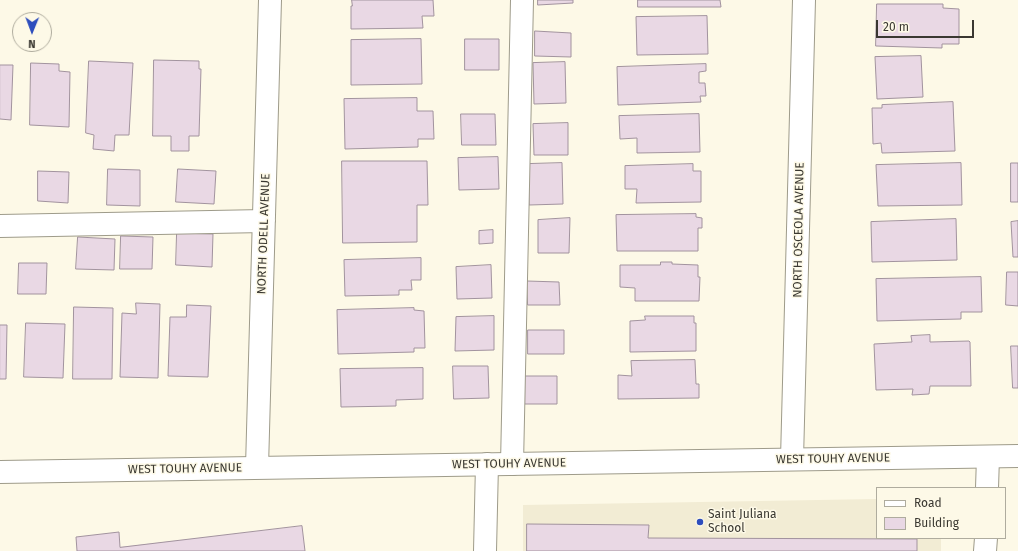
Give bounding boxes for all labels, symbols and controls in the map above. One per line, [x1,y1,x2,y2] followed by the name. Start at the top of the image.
[12,12,52,52] north arrow
[878,12,976,38] scale bar
[883,20,909,34] text: 20 m
[28,37,36,50] text: N
[791,162,807,298] street label: NORTH OSCEOLA AVENUE
[255,173,273,295] street label: NORTH ODELL AVENUE
[776,451,890,467] street label: WEST TOUHY AVENUE
[452,456,566,472] street label: WEST TOUHY AVENUE
[128,461,242,477] street label: WEST TOUHY AVENUE
[876,487,1006,539] legend
[914,496,942,510] text: Road
[708,508,777,536] place label: Saint Juliana School
[914,516,959,530] text: Building
[695,517,705,527] marker: Saint Juliana School

